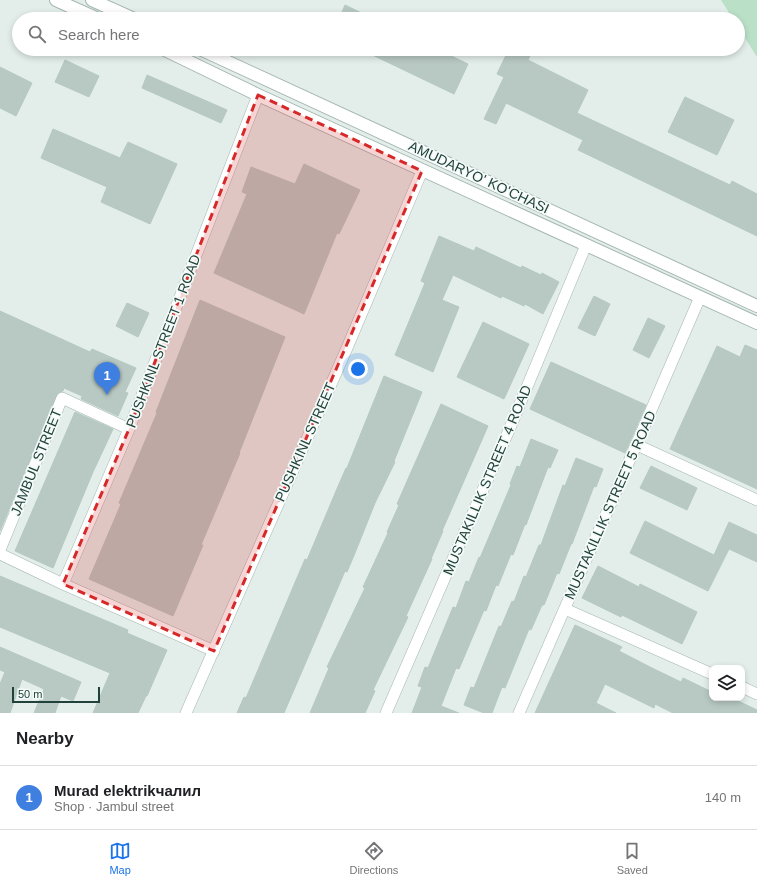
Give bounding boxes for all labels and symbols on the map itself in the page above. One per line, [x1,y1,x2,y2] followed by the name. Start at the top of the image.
[406,137,552,217] street label: AMUDARYO' KO'CHASI
[122,252,204,430] street label: PUSHKINL STREET 1 ROAD
[348,359,368,379] your location
[94,362,120,395] pin: 1
[272,380,339,504] street label: PUSHKINL STREET
[440,383,534,577] street label: MUSTAKILLIK STREET 4 ROAD
[7,406,65,518] street label: JAMBUL STREET
[561,408,659,602] street label: MUSTAKILLIK STREET 5 ROAD
[12,685,100,704] scale bar

